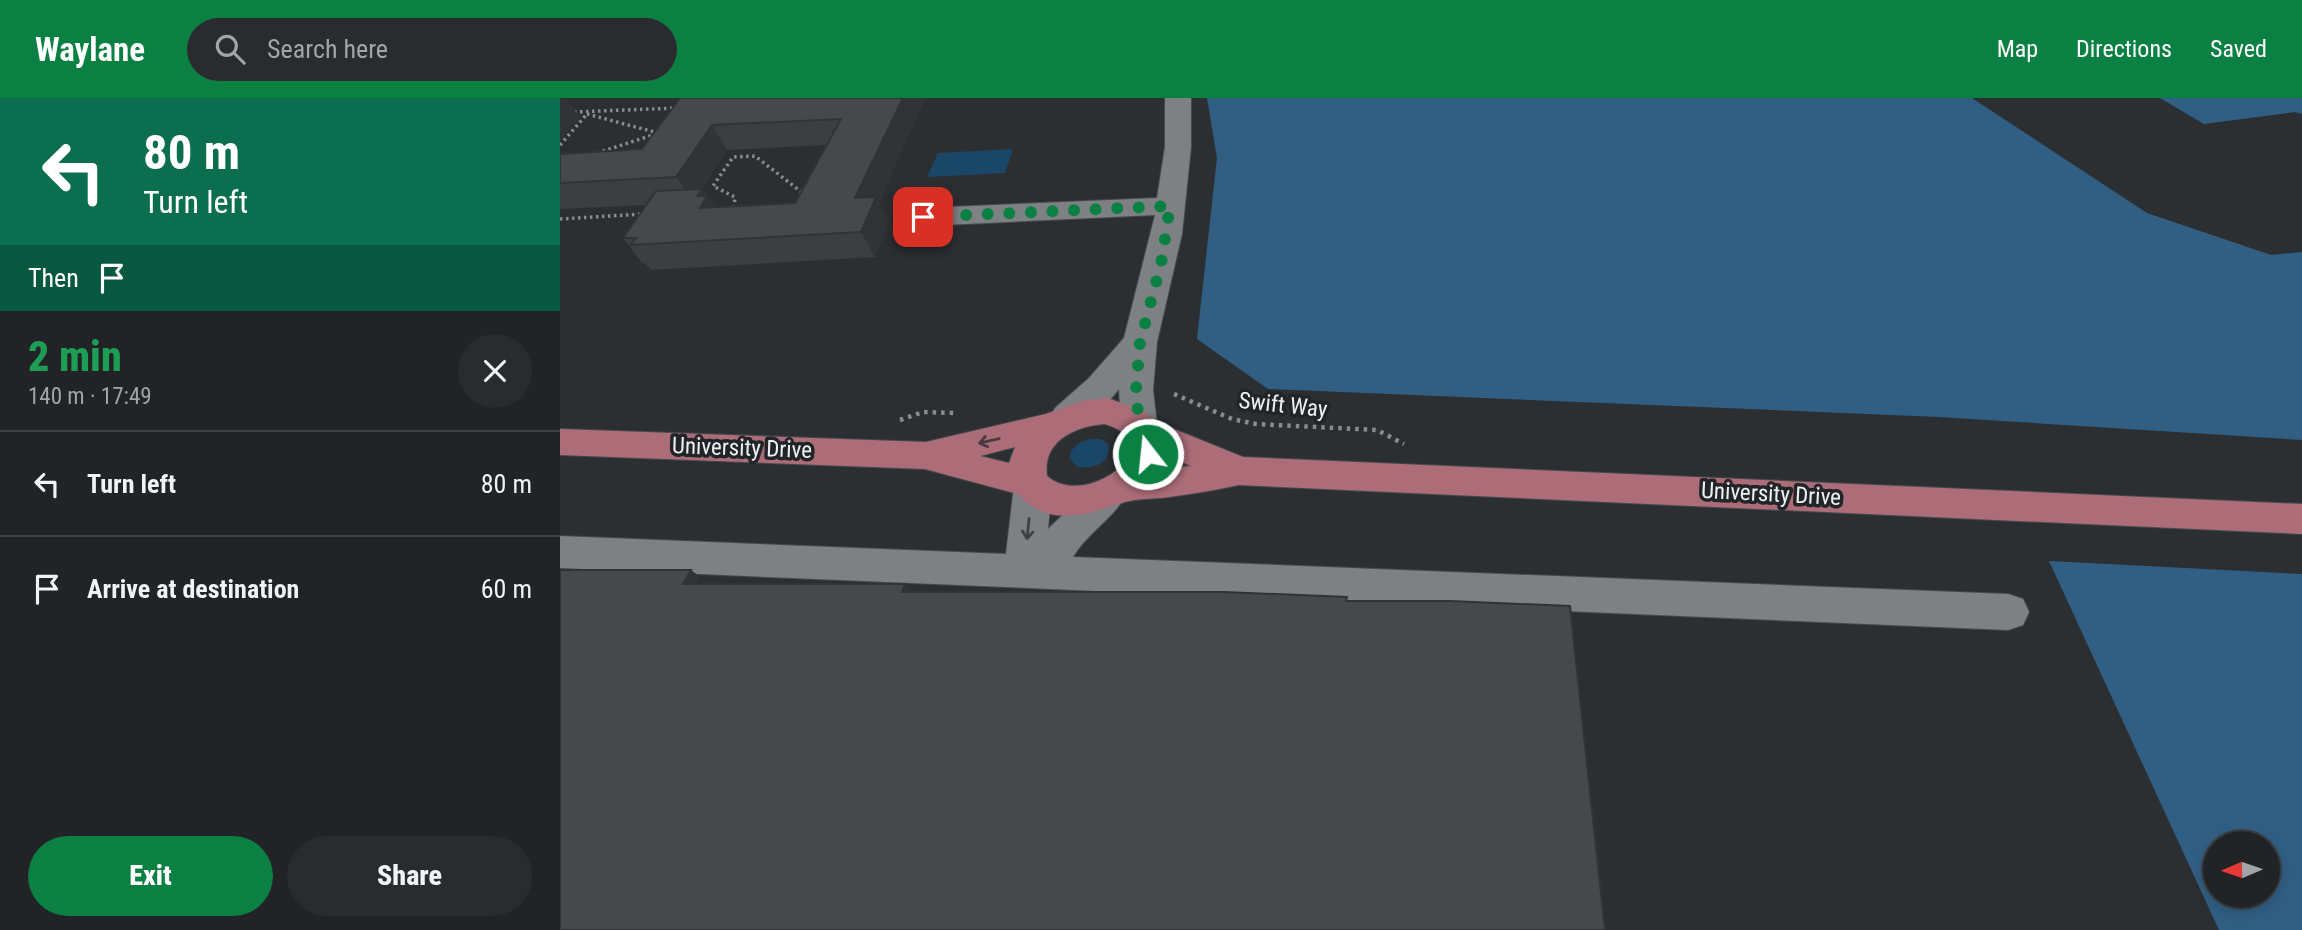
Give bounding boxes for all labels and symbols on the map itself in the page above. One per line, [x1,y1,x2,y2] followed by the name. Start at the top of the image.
[893,187,953,247] pin
[1237,387,1329,423] street label: Swift Way
[1111,417,1185,491] position arrow
[672,432,812,464] street label: University Drive
[978,435,1001,449] one-way arrow
[1700,477,1842,511] street label: University Drive
[1022,518,1035,540] one-way arrow
[2203,831,2280,908] north arrow

